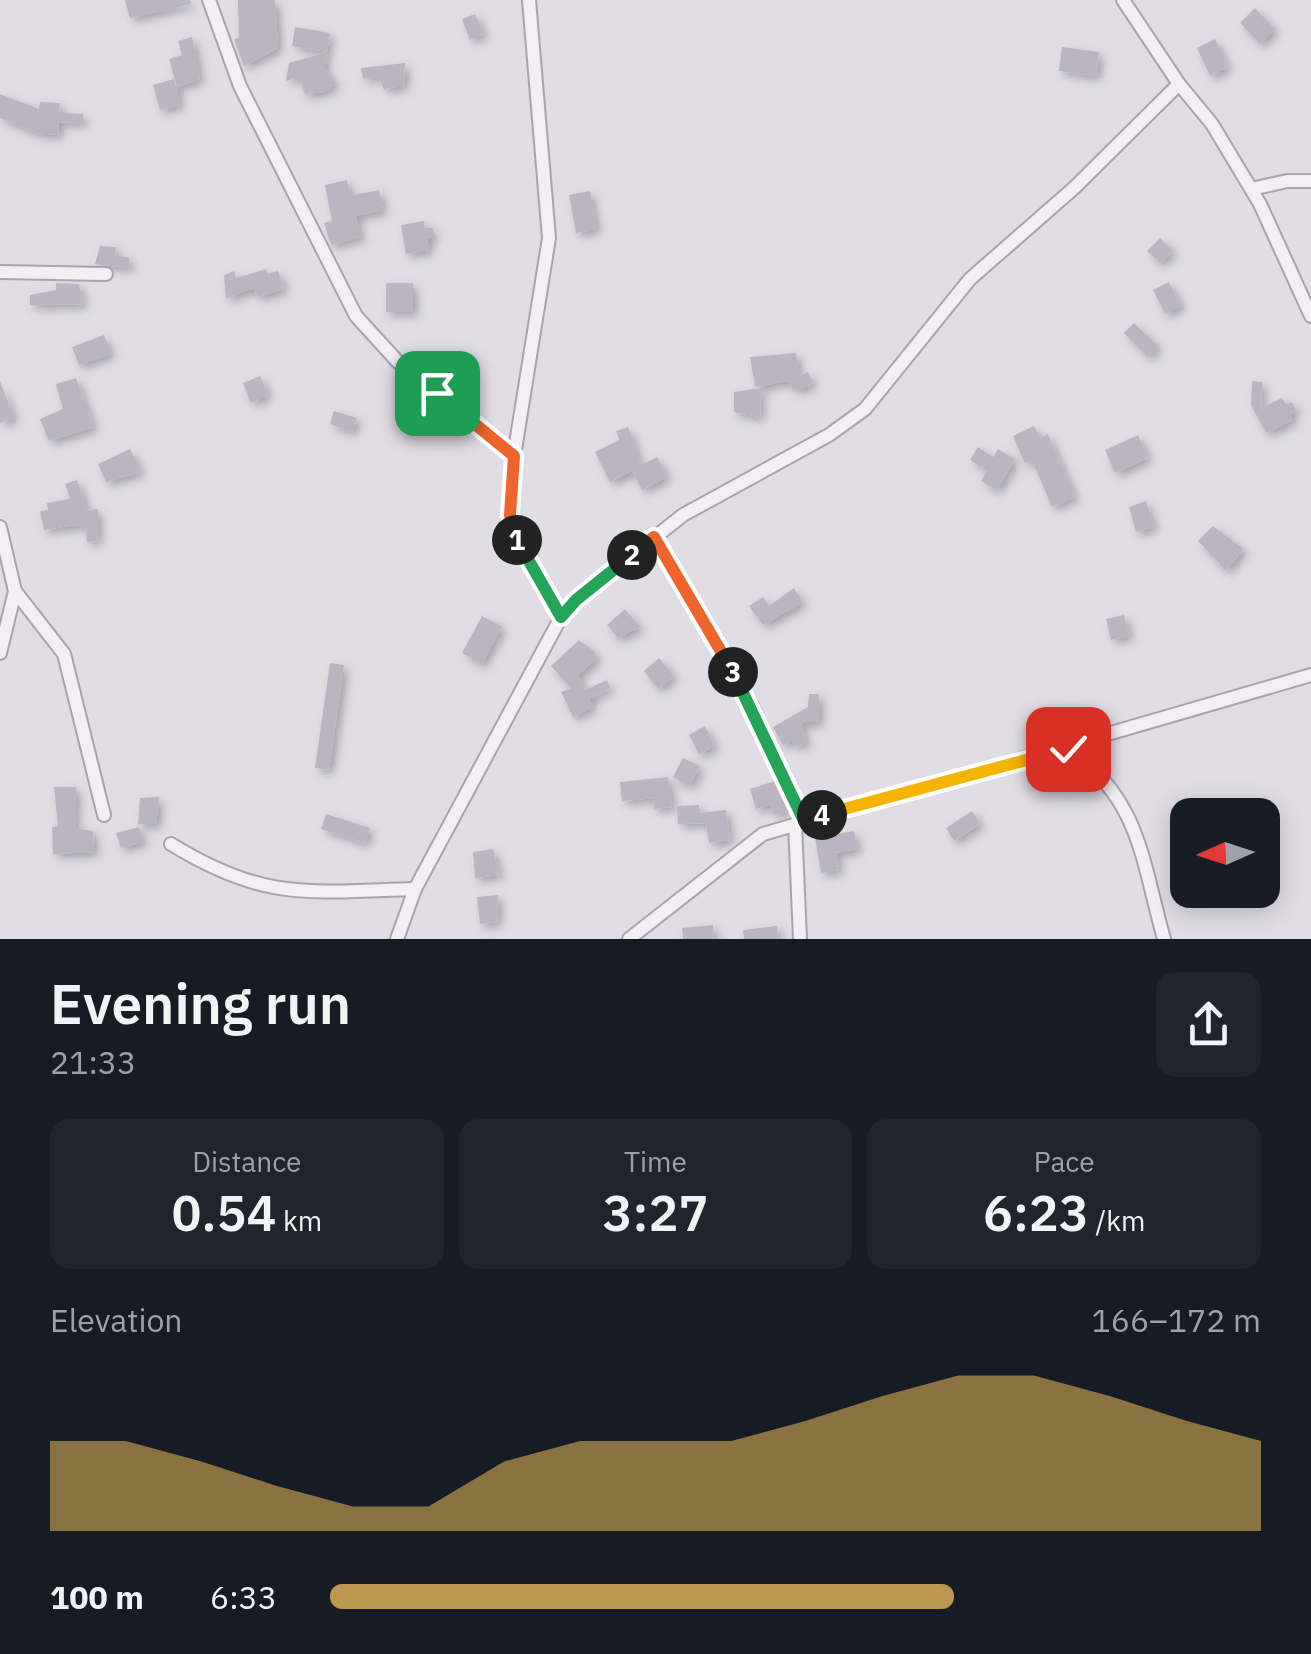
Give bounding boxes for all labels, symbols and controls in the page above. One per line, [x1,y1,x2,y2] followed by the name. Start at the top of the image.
[395,351,480,436] pin
[410,366,465,421] icon: arrive
[492,515,542,565] pin: 1
[509,521,525,558] text: 1
[607,530,657,580] pin: 2
[624,536,640,573] text: 2
[708,647,758,697] pin: 3
[725,653,741,690] text: 3
[1026,707,1111,792] pin
[1041,722,1096,777] icon: check
[797,790,847,840] pin: 4
[814,796,830,833] text: 4
[1170,798,1280,908] north arrow
[1170,798,1280,908] map controls
[50,968,351,1039] text: Evening run
[1156,972,1261,1077] button: share
[50,1041,136,1083] text: 21:33
[192,1143,301,1180] text: Distance
[624,1143,687,1180] text: Time
[1034,1143,1095,1180] text: Pace
[171,1180,276,1245] text: 0.54
[603,1180,708,1245] text: 3:27
[983,1180,1089,1245] text: 6:23
[276,1202,322,1239] text: km
[1089,1202,1145,1239] text: /km
[50,1299,183,1341] text: Elevation
[1091,1299,1261,1341] text: 166–172 m
[50,1576,144,1618] text: 100 m
[210,1576,277,1618] text: 6:33

